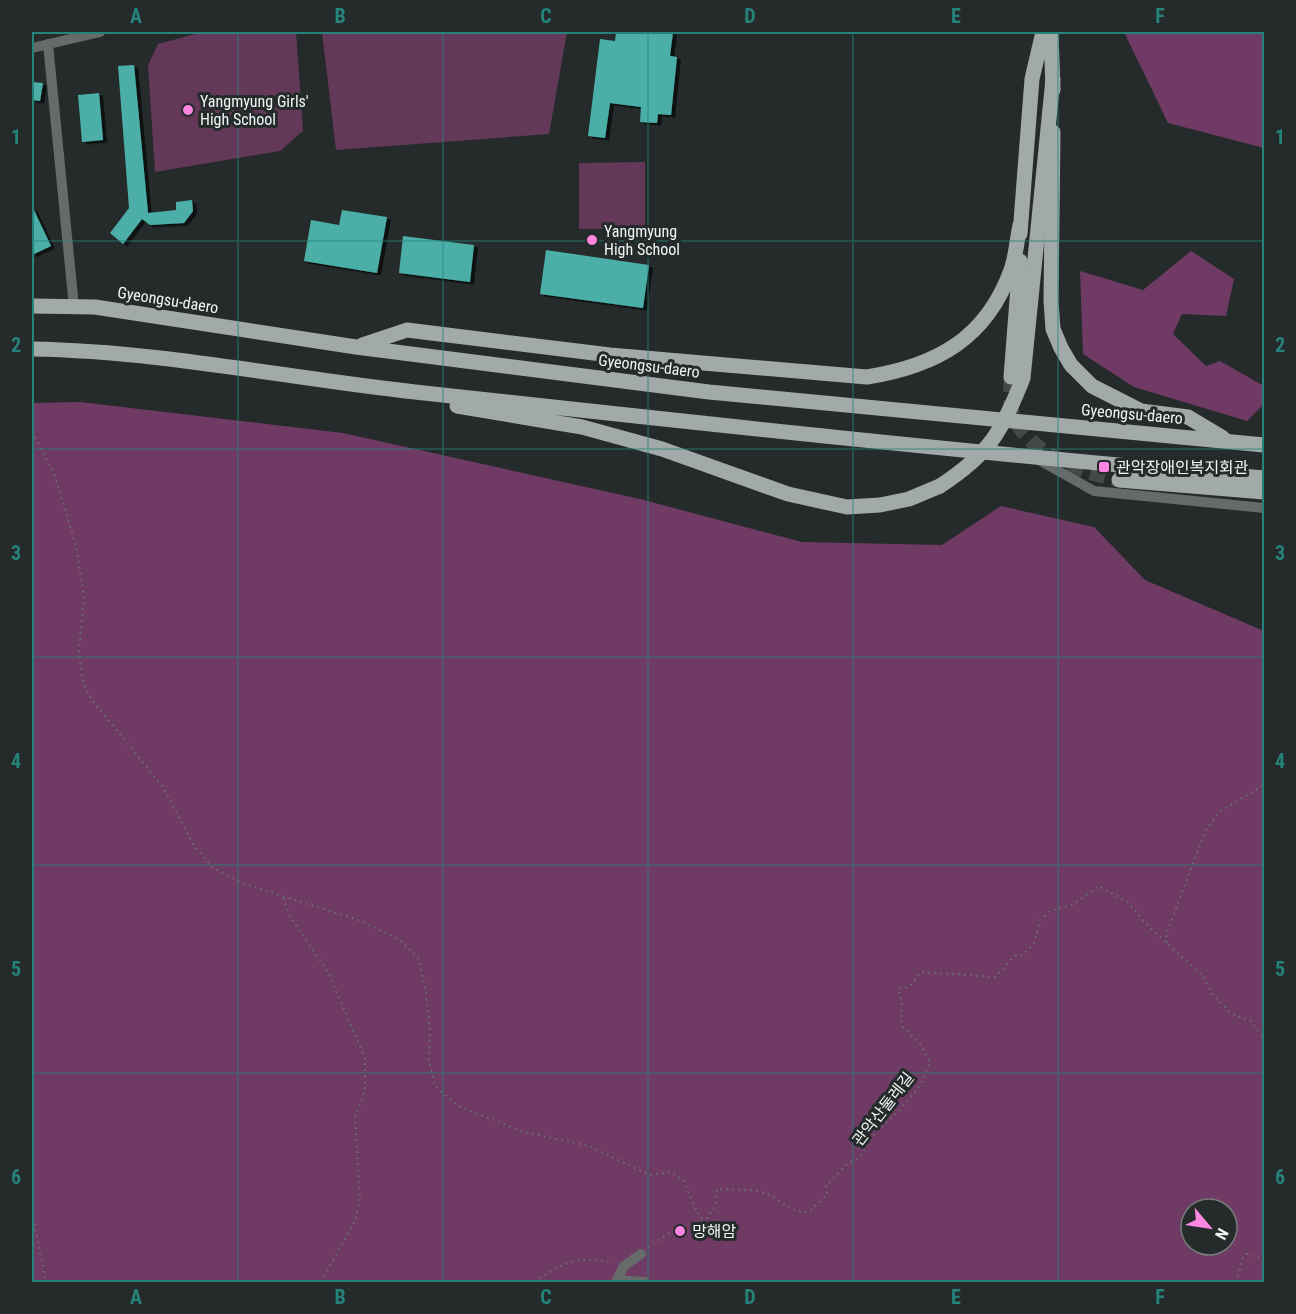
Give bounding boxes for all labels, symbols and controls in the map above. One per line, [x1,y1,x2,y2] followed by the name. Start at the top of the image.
[130,4,142,28] text: A
[334,4,346,28] text: B
[540,4,552,28] text: C
[744,4,756,28] text: D
[951,4,961,28] text: E
[1155,4,1165,28] text: F
[200,92,309,129] place label: Yangmyung Girls' High School
[181,103,195,117] marker: Yangmyung Girls' High School
[11,125,21,149] text: 1
[1275,125,1285,149] text: 1
[604,222,680,259] place label: Yangmyung High School
[585,233,599,247] marker: Yangmyung High School
[116,283,220,317] street label: Gyeongsu-daero
[11,333,21,357] text: 2
[1275,333,1285,357] text: 2
[597,350,701,382] street label: Gyeongsu-daero
[1080,400,1184,428] street label: Gyeongsu-daero
[1116,458,1249,477] place label: 관악장애인복지회관
[1097,460,1111,474] marker: 관악장애인복지회관
[11,541,21,565] text: 3
[1275,541,1285,565] text: 3
[11,749,21,773] text: 4
[1275,749,1285,773] text: 4
[11,957,21,981] text: 5
[1275,957,1285,981] text: 5
[848,1068,918,1150] street label: 관악산둘레길
[11,1165,21,1189] text: 6
[1275,1165,1285,1189] text: 6
[1179,1197,1239,1257] north arrow
[692,1222,736,1241] place label: 망해암
[673,1224,687,1238] marker: 망해암
[1211,1225,1232,1243] text: N
[130,1285,142,1309] text: A
[334,1285,346,1309] text: B
[540,1285,552,1309] text: C
[744,1285,756,1309] text: D
[951,1285,961,1309] text: E
[1155,1285,1165,1309] text: F

